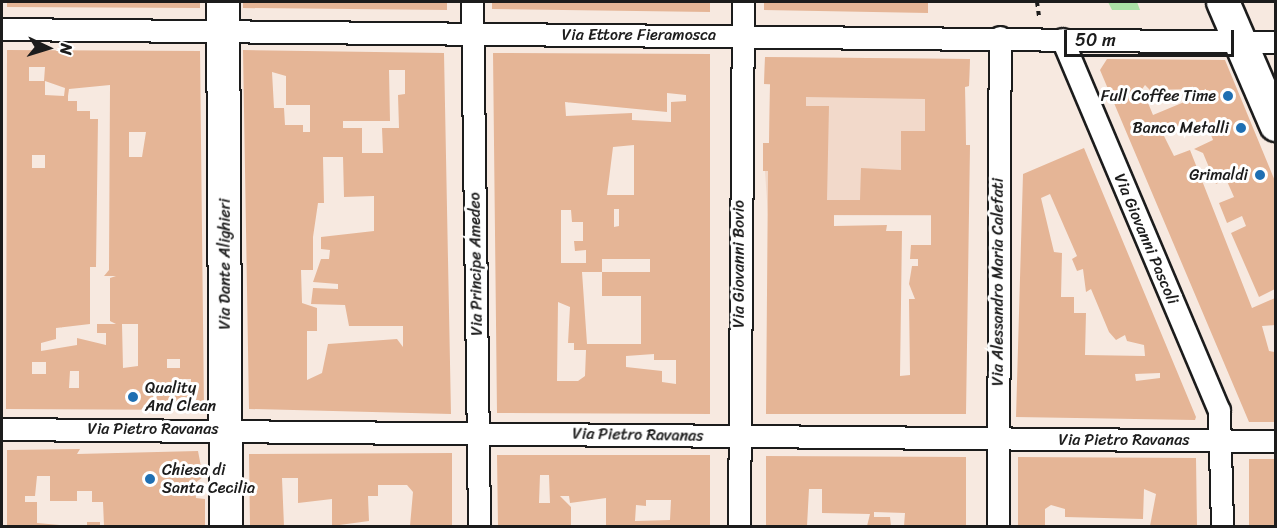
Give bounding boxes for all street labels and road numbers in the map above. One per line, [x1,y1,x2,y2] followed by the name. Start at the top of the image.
[562,25,716,45] street label: Via Ettore Fieramosca
[1110,171,1182,307] street label: Via Giovanni Pascoli
[988,178,1008,386] street label: Via Alessandro Maria Calefati
[465,192,487,336] street label: Via Principe Amedeo
[215,199,235,329] street label: Via Dante Alighieri
[729,200,749,328] street label: Via Giovanni Bovio
[88,419,218,439] street label: Via Pietro Ravanas
[573,424,703,446] street label: Via Pietro Ravanas
[1059,430,1189,450] street label: Via Pietro Ravanas

